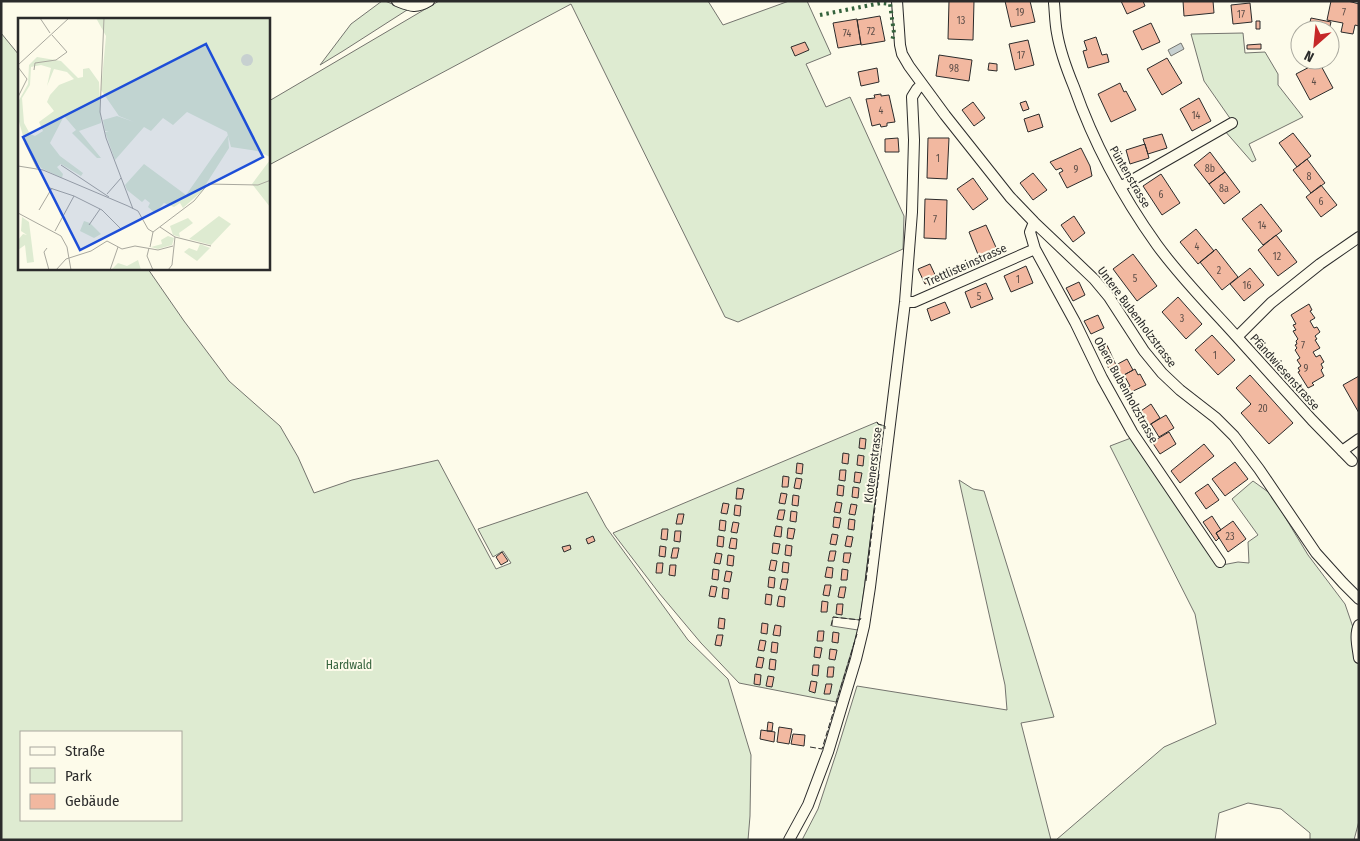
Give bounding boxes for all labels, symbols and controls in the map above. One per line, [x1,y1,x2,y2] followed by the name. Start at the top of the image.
[1016,7,1025,19] house number: 19
[1342,7,1346,19] house number: 7
[1237,9,1245,21] house number: 17
[957,15,966,27] house number: 13
[18,18,270,270] inset map
[1290,20,1340,70] north arrow
[867,26,876,38] house number: 72
[843,28,851,40] house number: 74
[1302,47,1317,66] text: N
[1017,50,1025,62] house number: 17
[949,63,959,75] house number: 98
[1312,76,1317,88] house number: 4
[879,105,884,117] house number: 4
[1192,110,1201,122] house number: 14
[1107,143,1153,211] street label: Püntenstrasse
[936,153,940,165] house number: 1
[1205,163,1215,175] house number: 8b
[1074,164,1079,176] house number: 9
[1307,171,1312,183] house number: 8
[1219,183,1229,195] house number: 8a
[1159,189,1164,201] house number: 6
[1319,196,1324,208] house number: 6
[933,214,937,226] house number: 7
[1258,220,1267,232] house number: 14
[923,241,1009,289] street label: Trettlisteinstrasse
[1195,241,1200,253] house number: 4
[1273,251,1282,263] house number: 12
[1095,264,1179,370] street label: Untere Bubenholzstrasse
[1217,265,1222,277] house number: 2
[1133,273,1138,285] house number: 5
[1016,274,1020,286] house number: 1
[1243,280,1251,292] house number: 16
[977,291,982,303] house number: 5
[1180,313,1185,325] house number: 3
[1247,331,1323,413] street label: Pfändwiesenstrasse
[1091,334,1161,446] street label: Obere Bubenholzstrasse
[1301,340,1305,352] house number: 7
[1213,350,1217,362] house number: 1
[1304,363,1309,375] house number: 9
[1258,403,1268,415] house number: 20
[861,426,885,504] street label: Klotenerstrasse
[1226,531,1235,543] house number: 23
[326,658,372,672] park label: Hardwald
[20,731,182,821] legend
[65,742,105,760] text: Straße
[65,767,92,785] text: Park
[65,792,120,810] text: Gebäude

